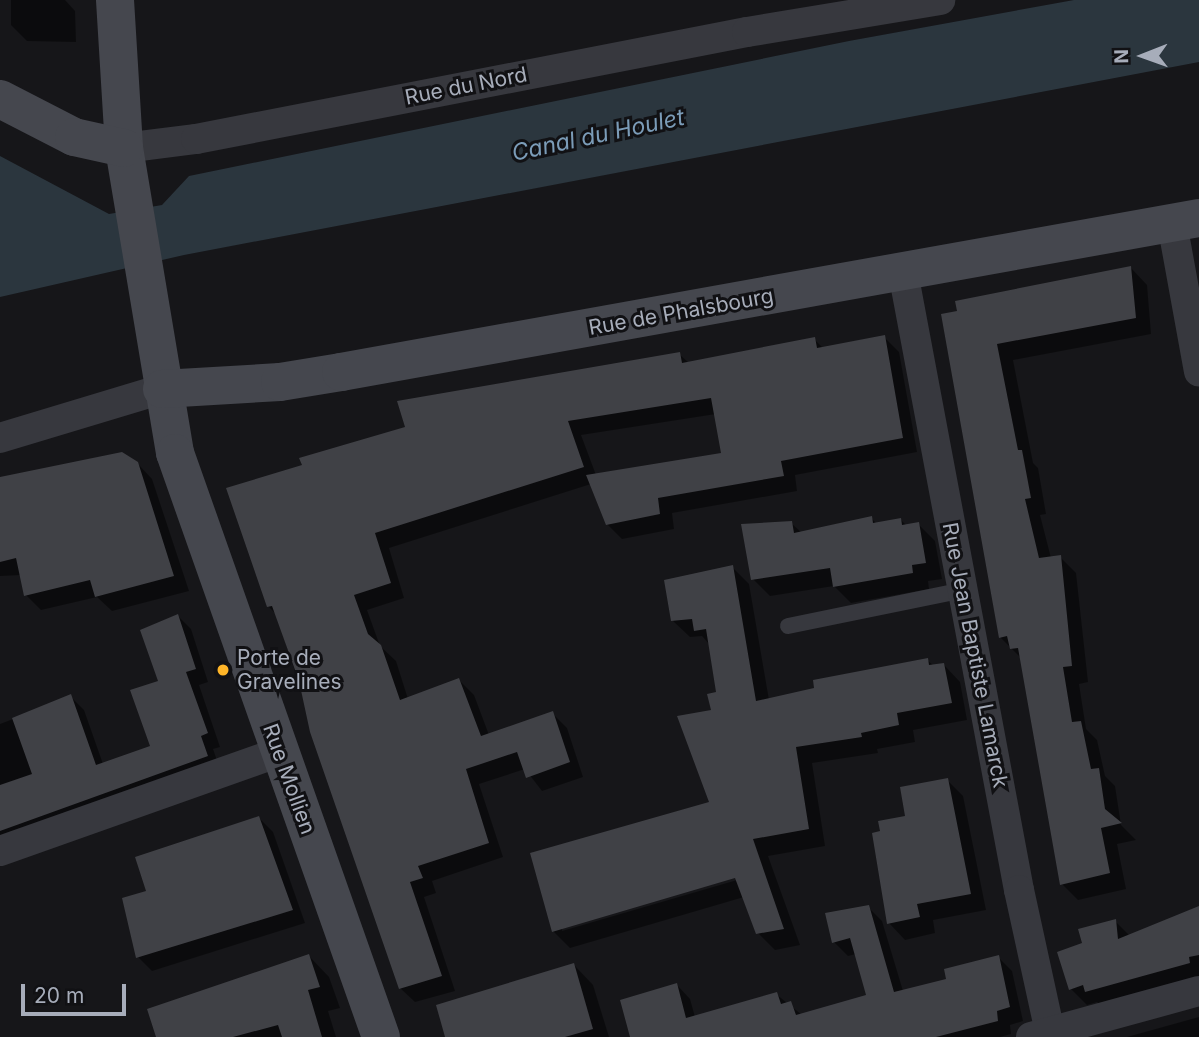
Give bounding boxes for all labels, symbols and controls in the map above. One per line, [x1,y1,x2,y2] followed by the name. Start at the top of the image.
[1108,21,1178,91] north arrow
[1110,49,1133,64] text: N
[403,62,529,110] street label: Rue du Nord
[509,103,687,167] water label: Canal du Houlet
[587,283,775,341] street label: Rue de Phalsbourg
[937,520,1013,790] street label: Rue Jean Baptiste Lamarck
[237,645,342,695] place label: Porte de Gravelines
[215,662,231,678] marker: Porte de Gravelines
[257,720,321,838] street label: Rue Mollien
[24,970,130,1014] scale bar
[34,983,84,1008] text: 20 m

